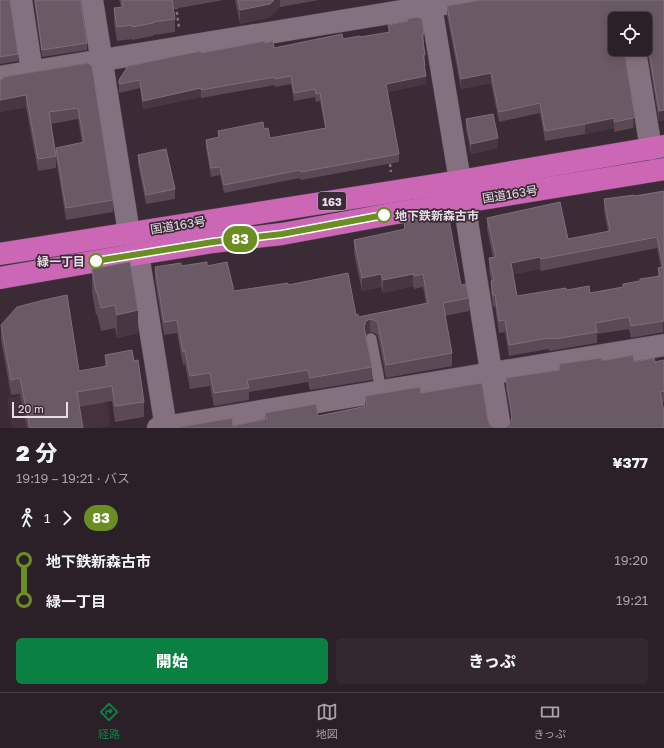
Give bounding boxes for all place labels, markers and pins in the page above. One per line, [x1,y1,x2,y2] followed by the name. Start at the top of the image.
[376,207,392,223] marker: 地下鉄新森古市
[395,208,479,223] place label: 地下鉄新森古市
[88,253,104,269] marker: 緑一丁目
[37,254,85,269] place label: 緑一丁目

